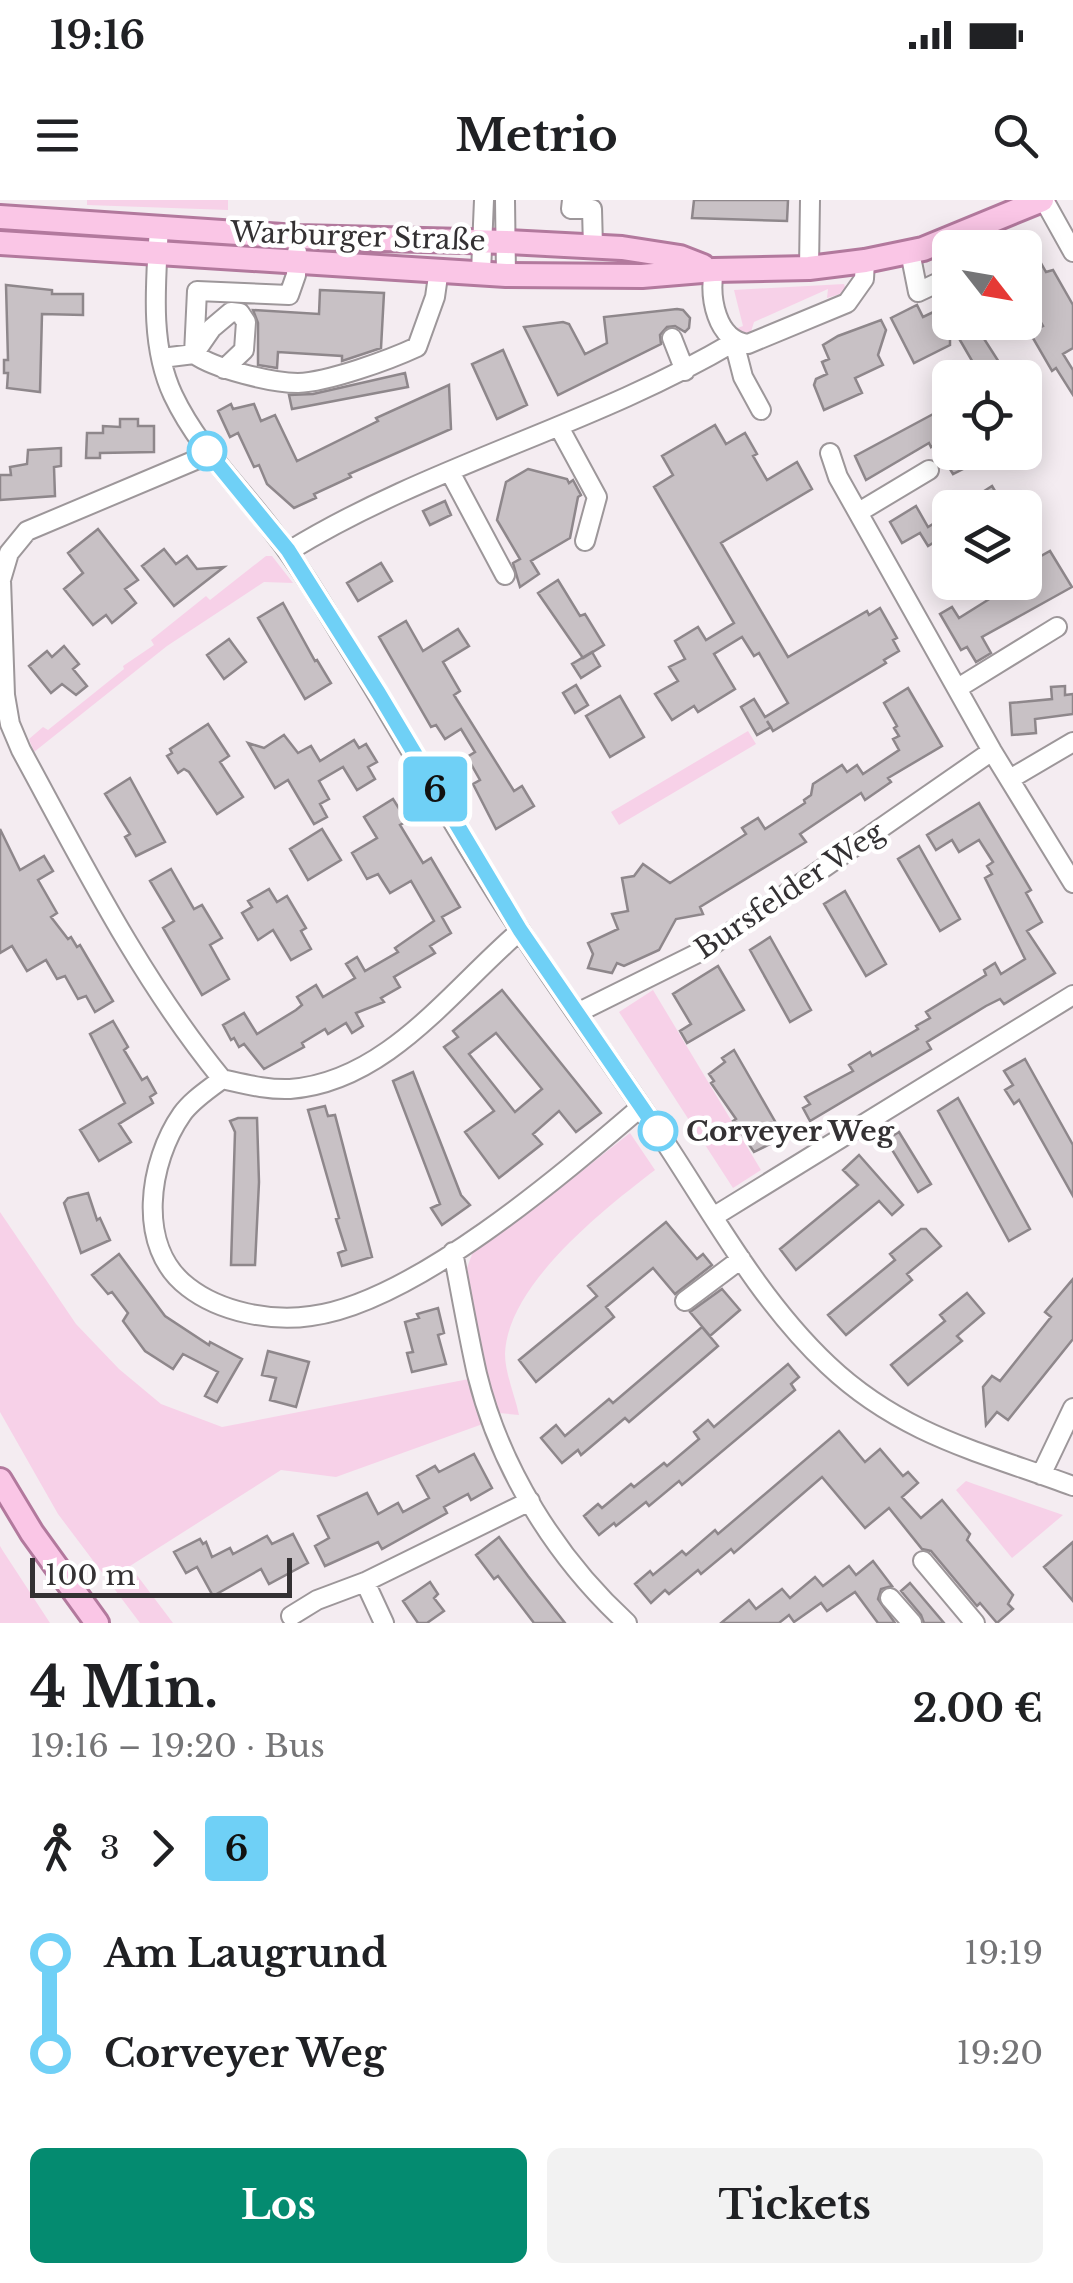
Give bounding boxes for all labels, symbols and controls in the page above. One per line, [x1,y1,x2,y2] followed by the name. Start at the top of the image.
[50,12,145,59] text: 19:16
[455,107,618,163] text: Metrio
[30,108,85,163] icon: menu
[988,108,1043,163] icon: search
[229,215,486,258] street label: Warburger Straße
[932,230,1042,340] north arrow
[932,230,1042,600] map controls
[932,360,1042,470] button: locate
[188,432,226,470] unlabelled marker
[932,490,1042,600] button: layers
[402,756,468,822] line badge: 6
[423,768,447,811] text: 6
[688,814,892,967] street label: Bursfelder Weg
[639,1112,677,1150] marker: Corveyer Weg
[686,1114,895,1149] place label: Corveyer Weg
[30,1553,292,1598] scale bar
[45,1558,136,1593] text: 100 m
[30,1654,218,1722] text: 4 Min.
[913,1685,1043,1732] text: 2.00 €
[30,1726,325,1766] text: 19:16 – 19:20 · Bus
[30,1821,85,1876] icon: walk
[135,1821,190,1876] icon: forward
[225,1827,248,1870] text: 6
[100,1828,120,1868] text: 3
[104,1930,387,1977] text: Am Laugrund
[964,1933,1043,1973] text: 19:19
[104,2030,386,2077] text: Corveyer Weg
[956,2033,1043,2073] text: 19:20
[30,2148,527,2263] button: Los
[547,2148,1043,2263] button: Tickets

